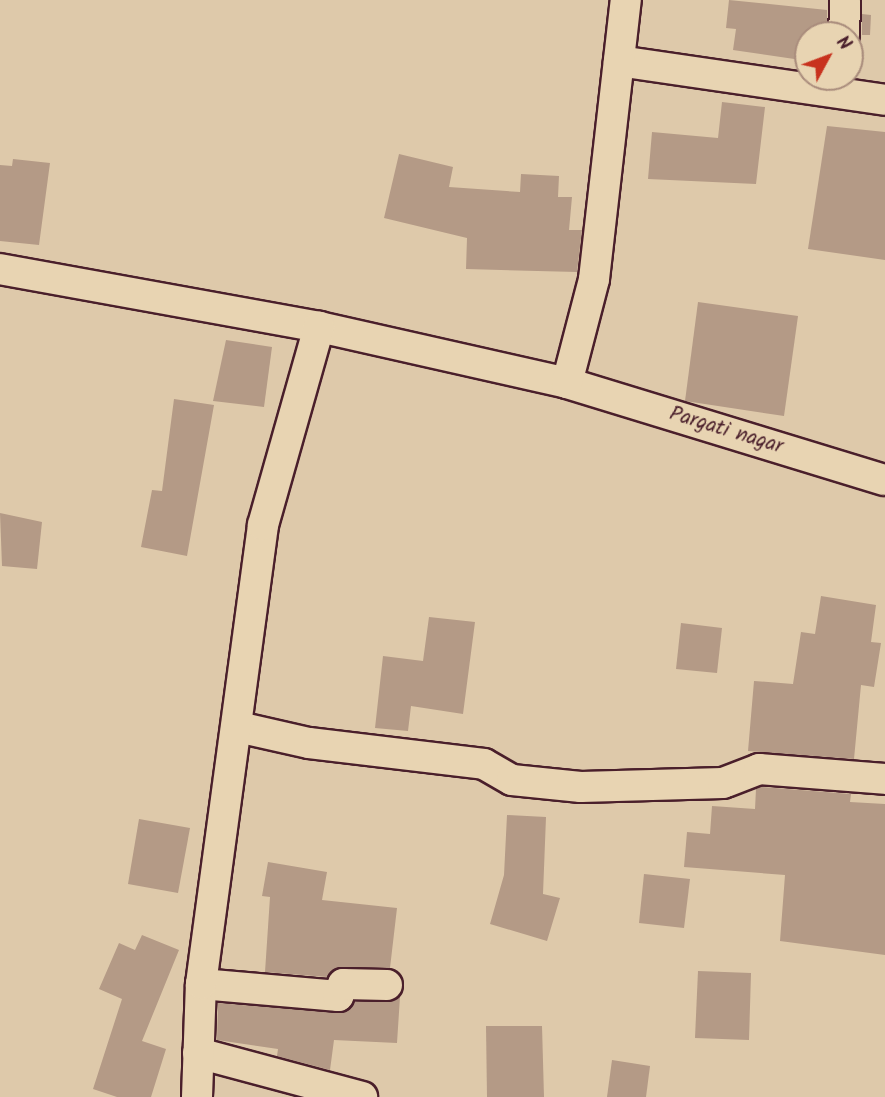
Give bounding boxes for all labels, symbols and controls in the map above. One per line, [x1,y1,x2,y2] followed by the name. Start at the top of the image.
[794,21,864,91] north arrow
[828,29,859,58] text: N
[666,402,786,460] street label: Pargati nagar

